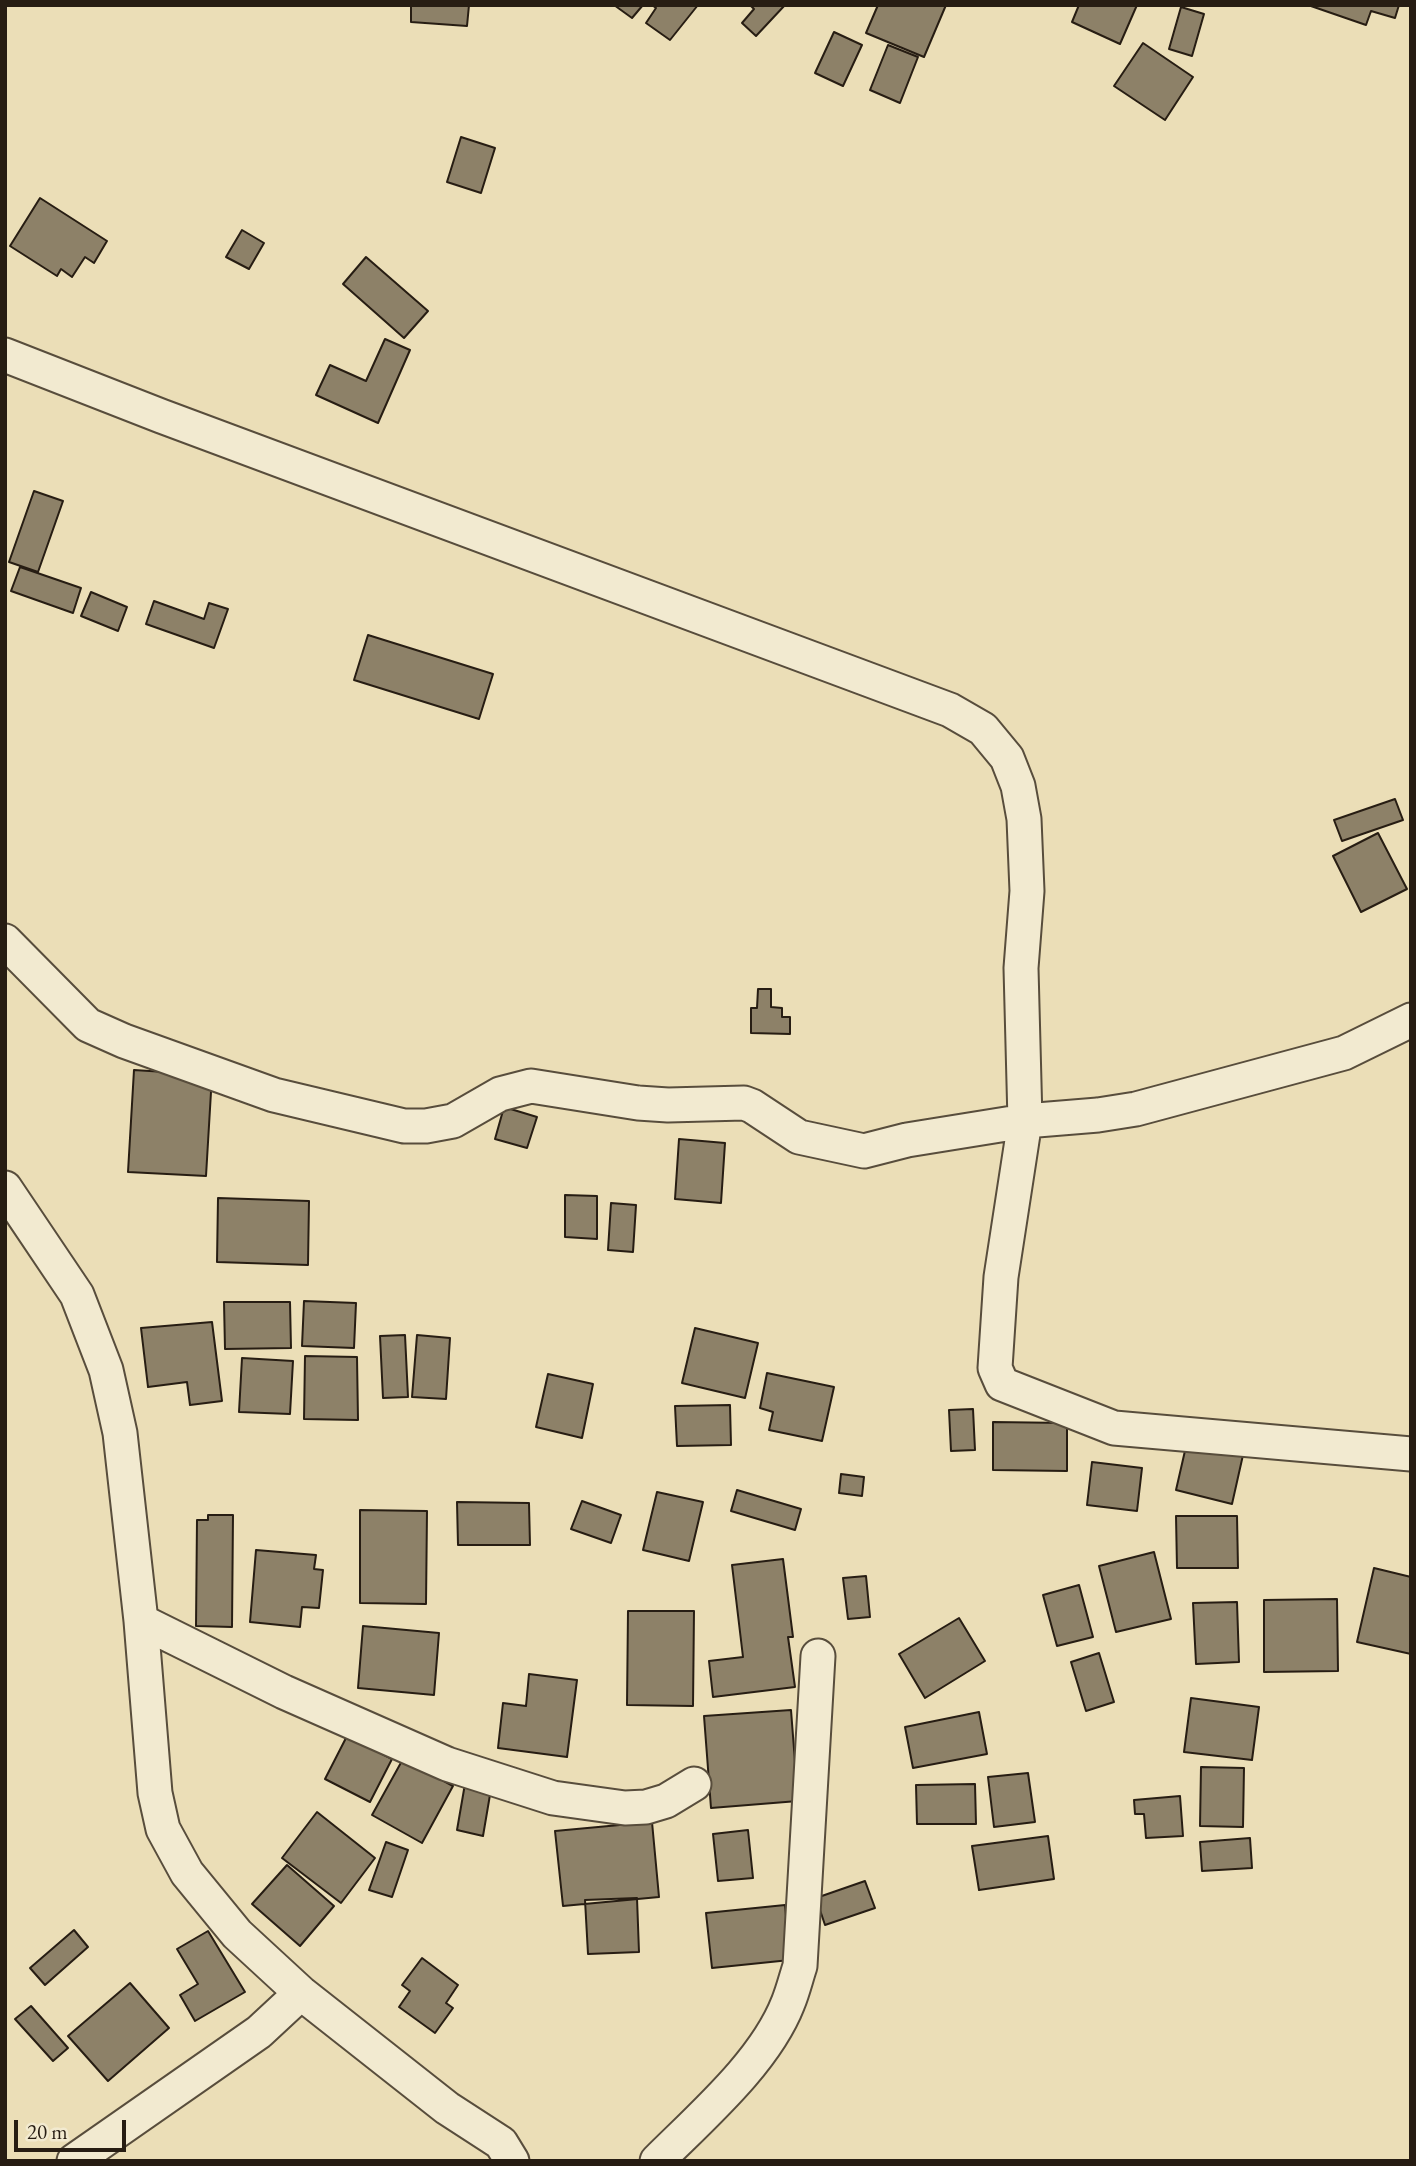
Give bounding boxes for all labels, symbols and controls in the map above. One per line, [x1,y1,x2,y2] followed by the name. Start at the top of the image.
[18,2106,130,2150] scale bar
[27,2118,68,2145] text: 20 m

